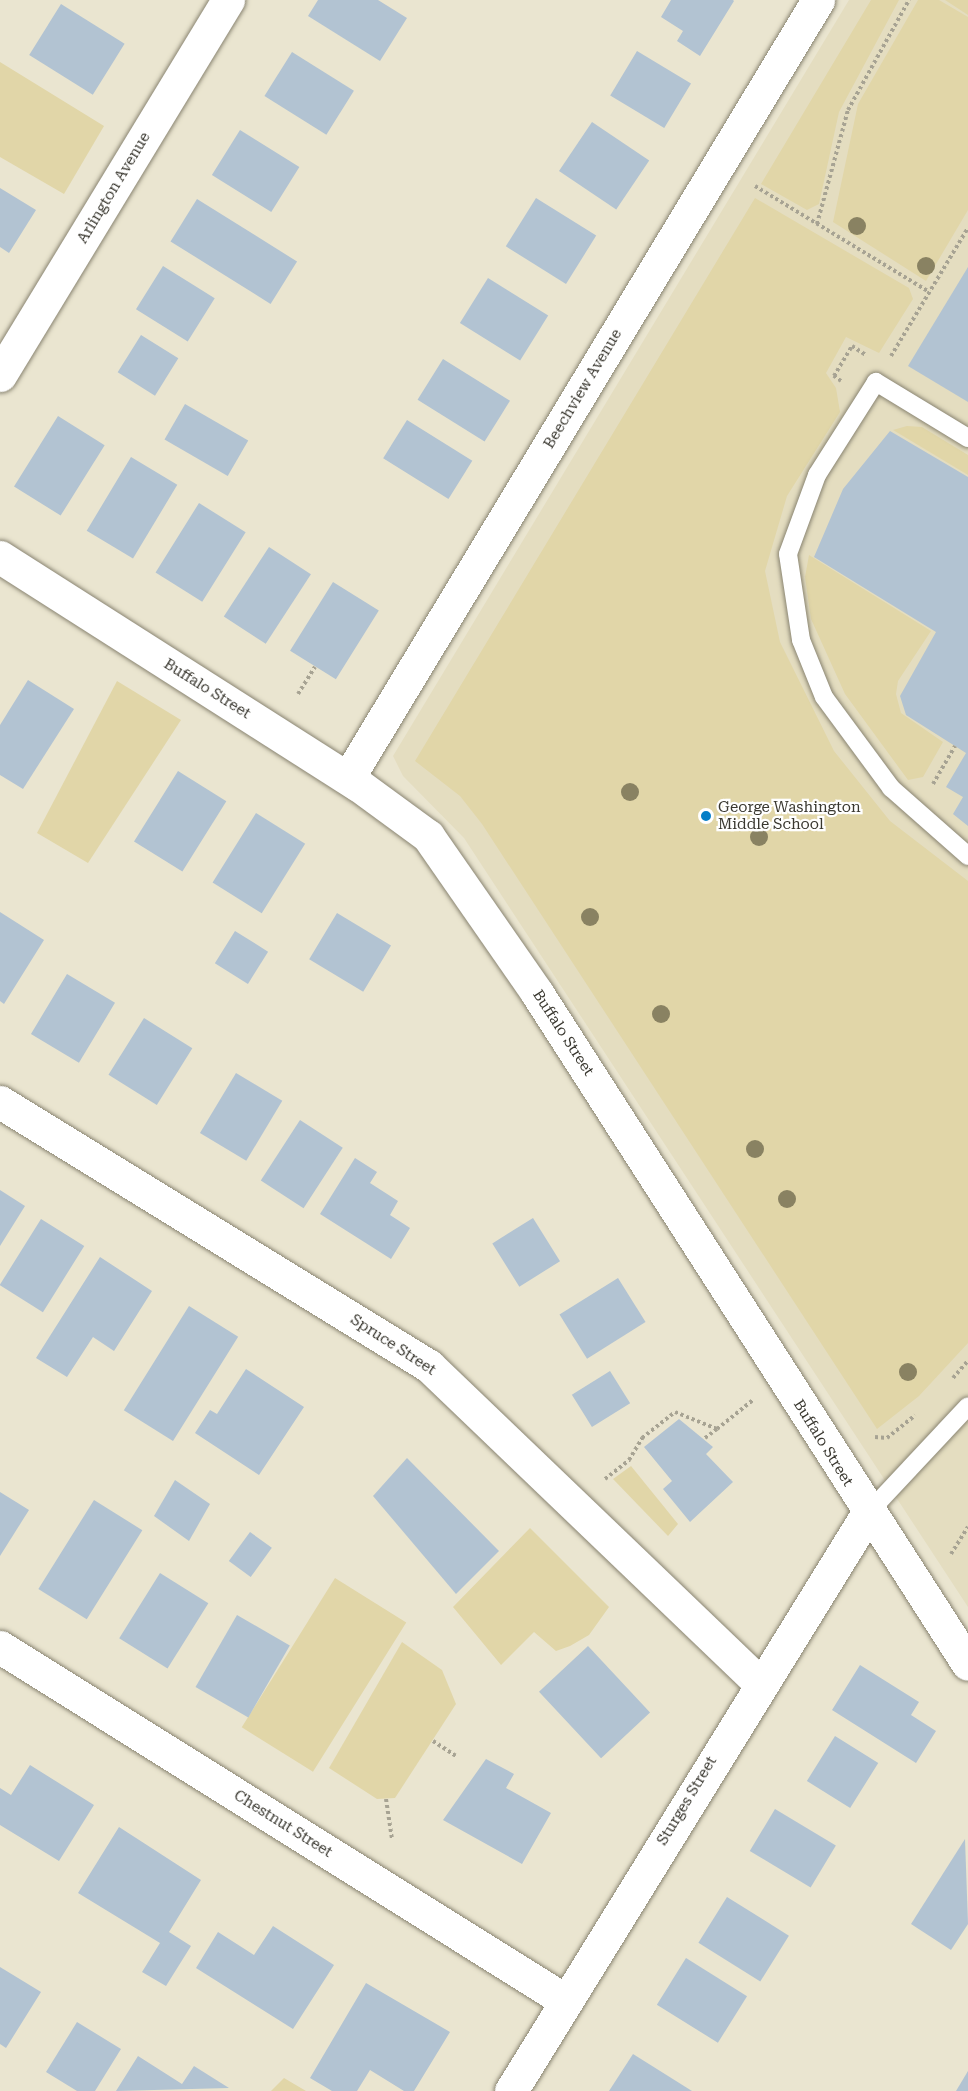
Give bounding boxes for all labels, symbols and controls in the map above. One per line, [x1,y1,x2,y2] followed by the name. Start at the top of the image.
[74,129,154,247] street label: Arlington Avenue
[540,326,626,452] street label: Beechview Avenue
[160,655,254,723] street label: Buffalo Street
[718,798,861,833] place label: George Washington Middle School
[699,809,713,823] marker: George Washington Middle School
[529,987,597,1079] street label: Buffalo Street
[347,1311,439,1379] street label: Spruce Street
[789,1396,857,1490] street label: Buffalo Street
[653,1753,721,1849] street label: Sturges Street
[230,1787,336,1861] street label: Chestnut Street

